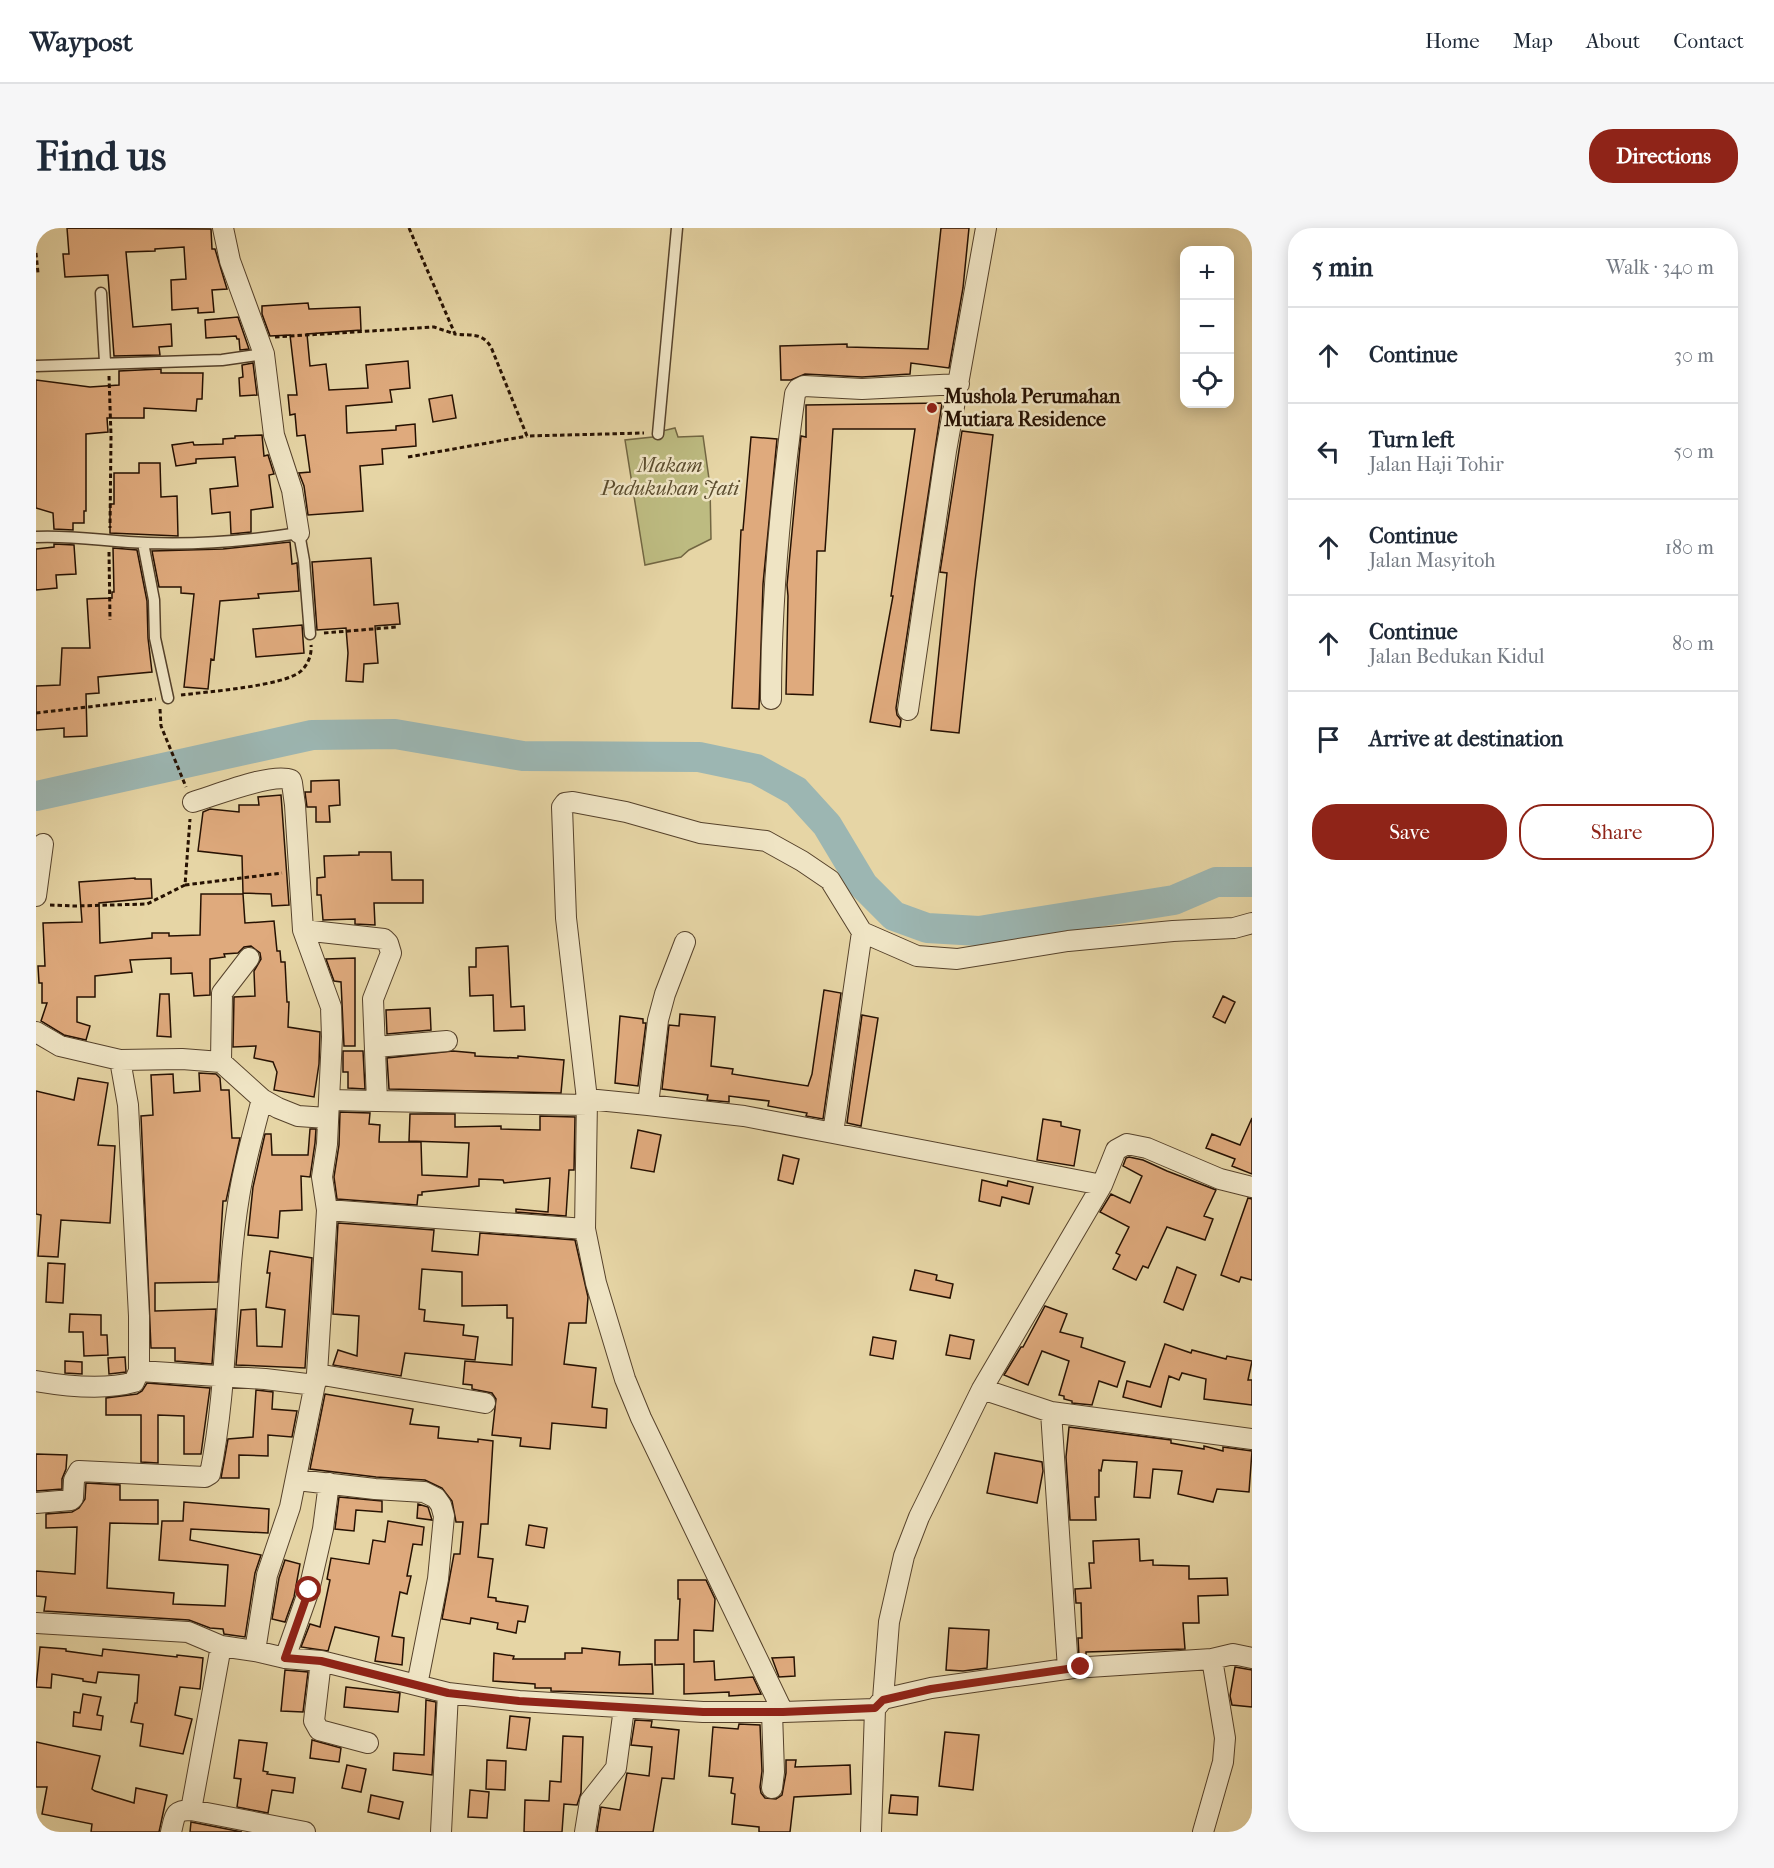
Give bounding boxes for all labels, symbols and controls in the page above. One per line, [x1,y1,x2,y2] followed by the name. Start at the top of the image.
[30,25,133,58] text: Waypost
[1425,29,1480,53] text: Home
[1513,29,1553,53] text: Map
[1586,29,1640,53] text: About
[1673,29,1744,53] text: Contact
[1589,129,1738,183] button: Directions
[36,132,166,181] text: Find us
[1180,246,1234,408] map controls
[1180,246,1234,300] button: +
[1312,252,1373,283] text: 5 min
[1606,256,1714,279] text: Walk · 340 m
[1180,300,1234,354] button: −
[1312,339,1345,372] icon: ahead
[1369,342,1458,368] text: Continue
[1674,344,1714,367] text: 30 m
[1180,354,1234,408] button: locate
[943,385,1121,431] place label: Mushola Perumahan Mutiara Residence
[925,401,939,415] marker: Mushola Perumahan Mutiara Residence
[1369,427,1455,453] text: Turn left
[1312,435,1345,468] icon: left
[1673,440,1714,463] text: 50 m
[1369,453,1504,476] text: Jalan Haji Tohir
[600,454,740,500] park label: Makam Padukuhan Jati
[1369,523,1458,549] text: Continue
[1312,531,1345,564] icon: ahead
[1665,536,1714,559] text: 180 m
[1369,549,1496,572] text: Jalan Masyitoh
[1369,619,1458,645] text: Continue
[1312,627,1345,660] icon: ahead
[1672,632,1714,655] text: 80 m
[1369,645,1544,668] text: Jalan Bedukan Kidul
[1312,723,1345,756] icon: arrive
[1369,726,1563,752] text: Arrive at destination
[1312,804,1507,860] button: Save
[1519,804,1714,860] button: Share
[295,1576,321,1602] route start
[1067,1653,1093,1679] route end

